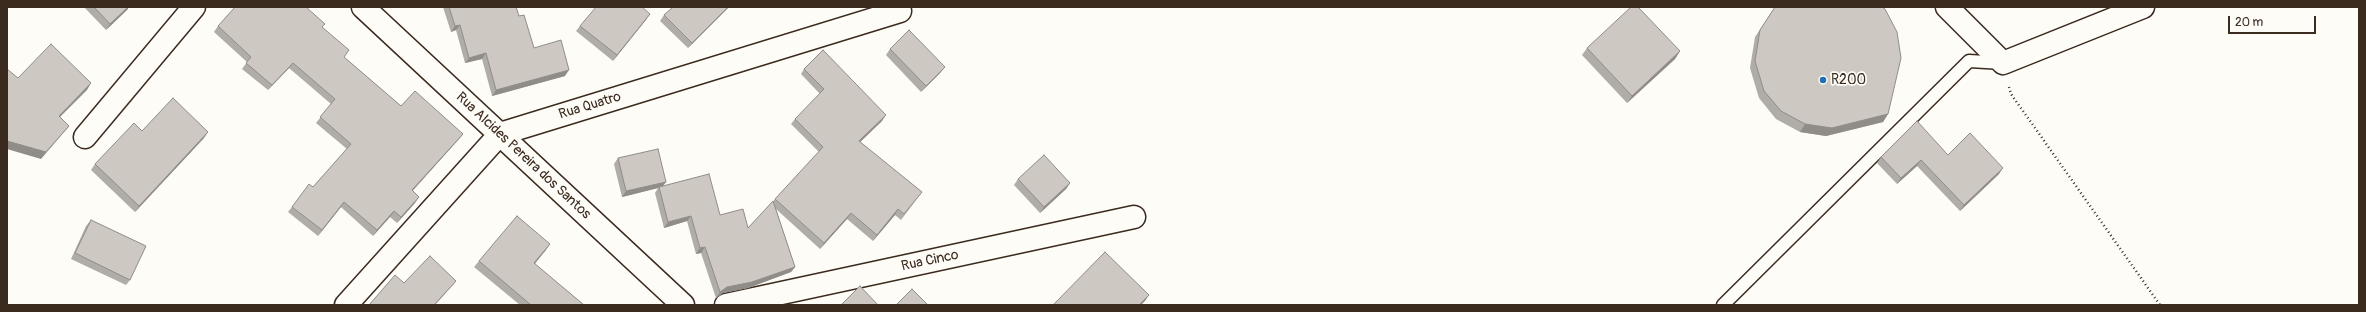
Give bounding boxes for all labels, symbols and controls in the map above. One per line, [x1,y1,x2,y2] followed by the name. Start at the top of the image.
[2230,8,2318,34] scale bar
[2235,15,2263,30] text: 20 m
[1831,72,1866,88] place label: R200
[1818,75,1828,85] marker: R200
[452,89,594,223] street label: Rua Alcides Pereira dos Santos
[557,89,623,123] street label: Rua Quatro
[900,247,960,275] street label: Rua Cinco

